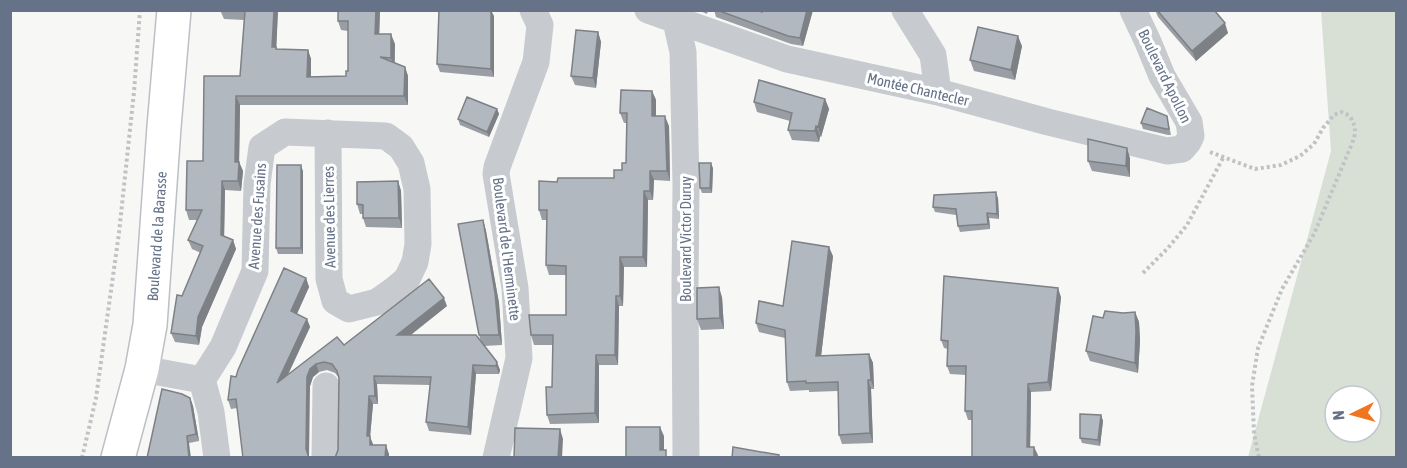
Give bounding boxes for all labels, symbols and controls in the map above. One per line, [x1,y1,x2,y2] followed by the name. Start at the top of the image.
[1135,26,1195,126] street label: Boulevard Apollon
[865,69,971,109] street label: Montée Chantecler
[245,162,269,270] street label: Avenue des Fusains
[320,166,338,268] street label: Avenue des Lierres
[143,170,169,302] street label: Boulevard de la Barasse
[490,176,524,322] street label: Boulevard de l'Herminette
[677,176,694,302] street label: Boulevard Victor Duruy
[1323,384,1383,444] north arrow
[1329,410,1347,421] text: N

